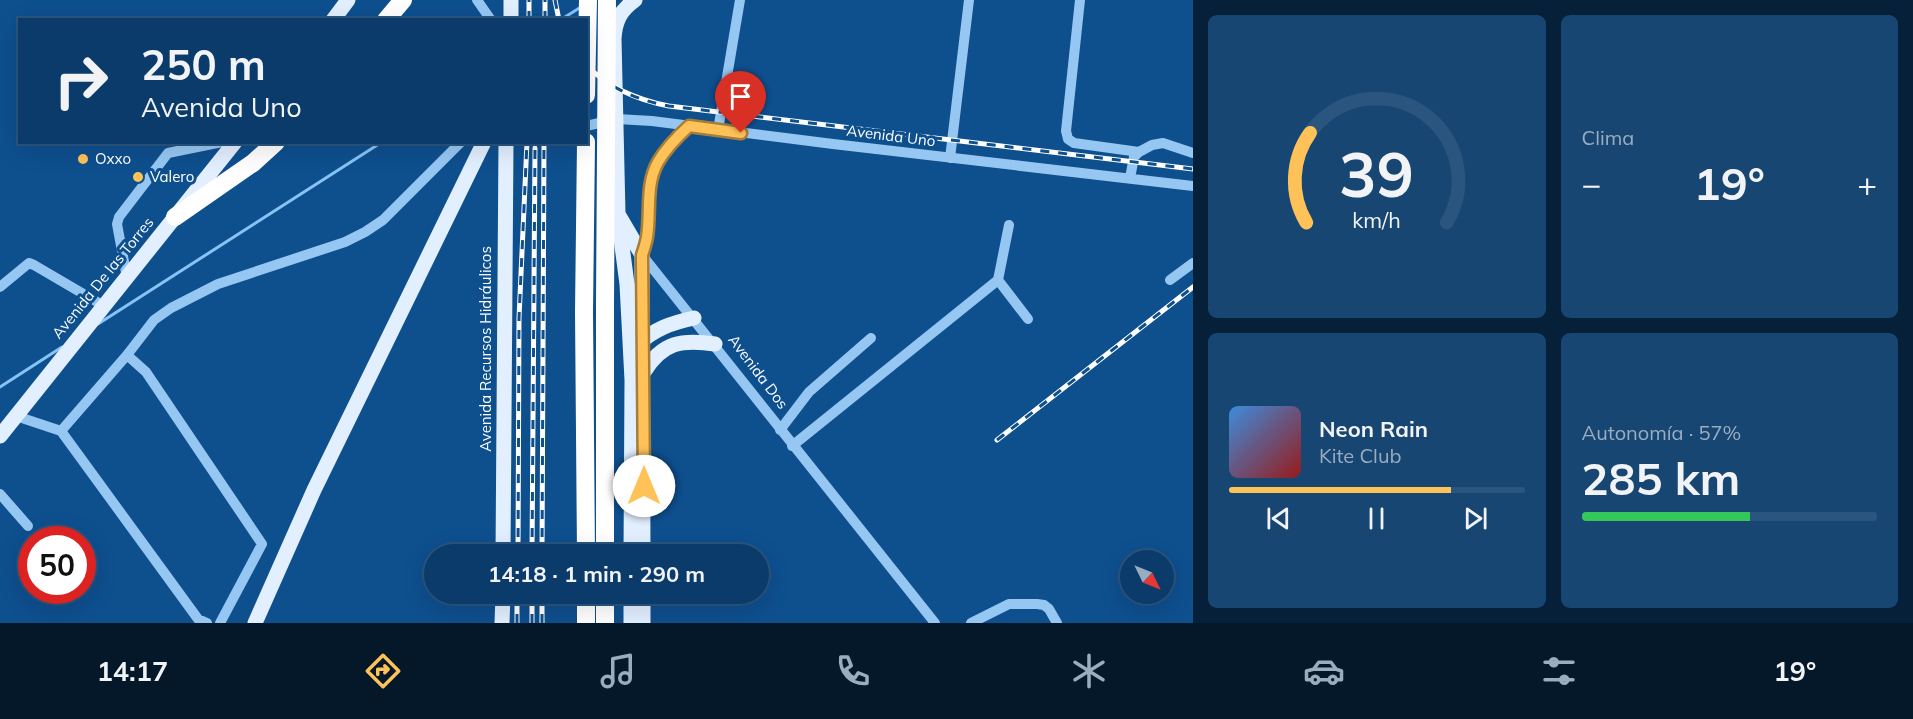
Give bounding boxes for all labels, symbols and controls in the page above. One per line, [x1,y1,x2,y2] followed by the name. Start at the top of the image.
[141,38,266,91] text: 250 m
[42,42,120,120] icon: right
[715,71,766,133] pin
[724,80,757,113] icon: arrive
[141,90,302,124] text: Avenida Uno
[846,121,937,150] street label: Avenida Uno
[1582,125,1634,150] text: Clima
[1339,134,1414,213] text: 39
[95,149,131,168] place label: Oxxo
[76,152,90,166] marker: Oxxo
[1694,155,1765,211] text: 19°
[1582,163,1601,204] text: −
[1857,163,1877,204] text: +
[150,167,194,186] place label: Valero
[131,170,145,184] marker: Valero
[1352,207,1401,234] text: km/h
[48,213,158,342] street label: Avenida De las Torres
[476,246,495,452] street label: Avenida Recursos Hidráulicos
[724,331,793,413] street label: Avenida Dos
[1319,415,1428,443] text: Neon Rain
[1582,420,1741,445] text: Autonomía · 57%
[1319,443,1401,468] text: Kite Club
[1582,450,1740,506] text: 285 km
[612,454,676,518] position arrow
[1262,502,1295,535] icon: previous
[1360,502,1393,535] icon: pause
[1459,502,1492,535] icon: next
[18,526,96,604] speed limit sign: 50
[1120,550,1174,604] north arrow
[1120,550,1174,604] map controls
[488,560,705,588] text: 14:18 · 1 min · 290 m
[362,650,404,692] icon: directions
[597,650,639,692] icon: music
[832,650,874,692] icon: phone
[1068,650,1110,692] icon: climate
[1303,650,1345,692] icon: car
[1538,650,1580,692] icon: filters
[97,654,168,688] text: 14:17
[1774,654,1816,688] text: 19°

